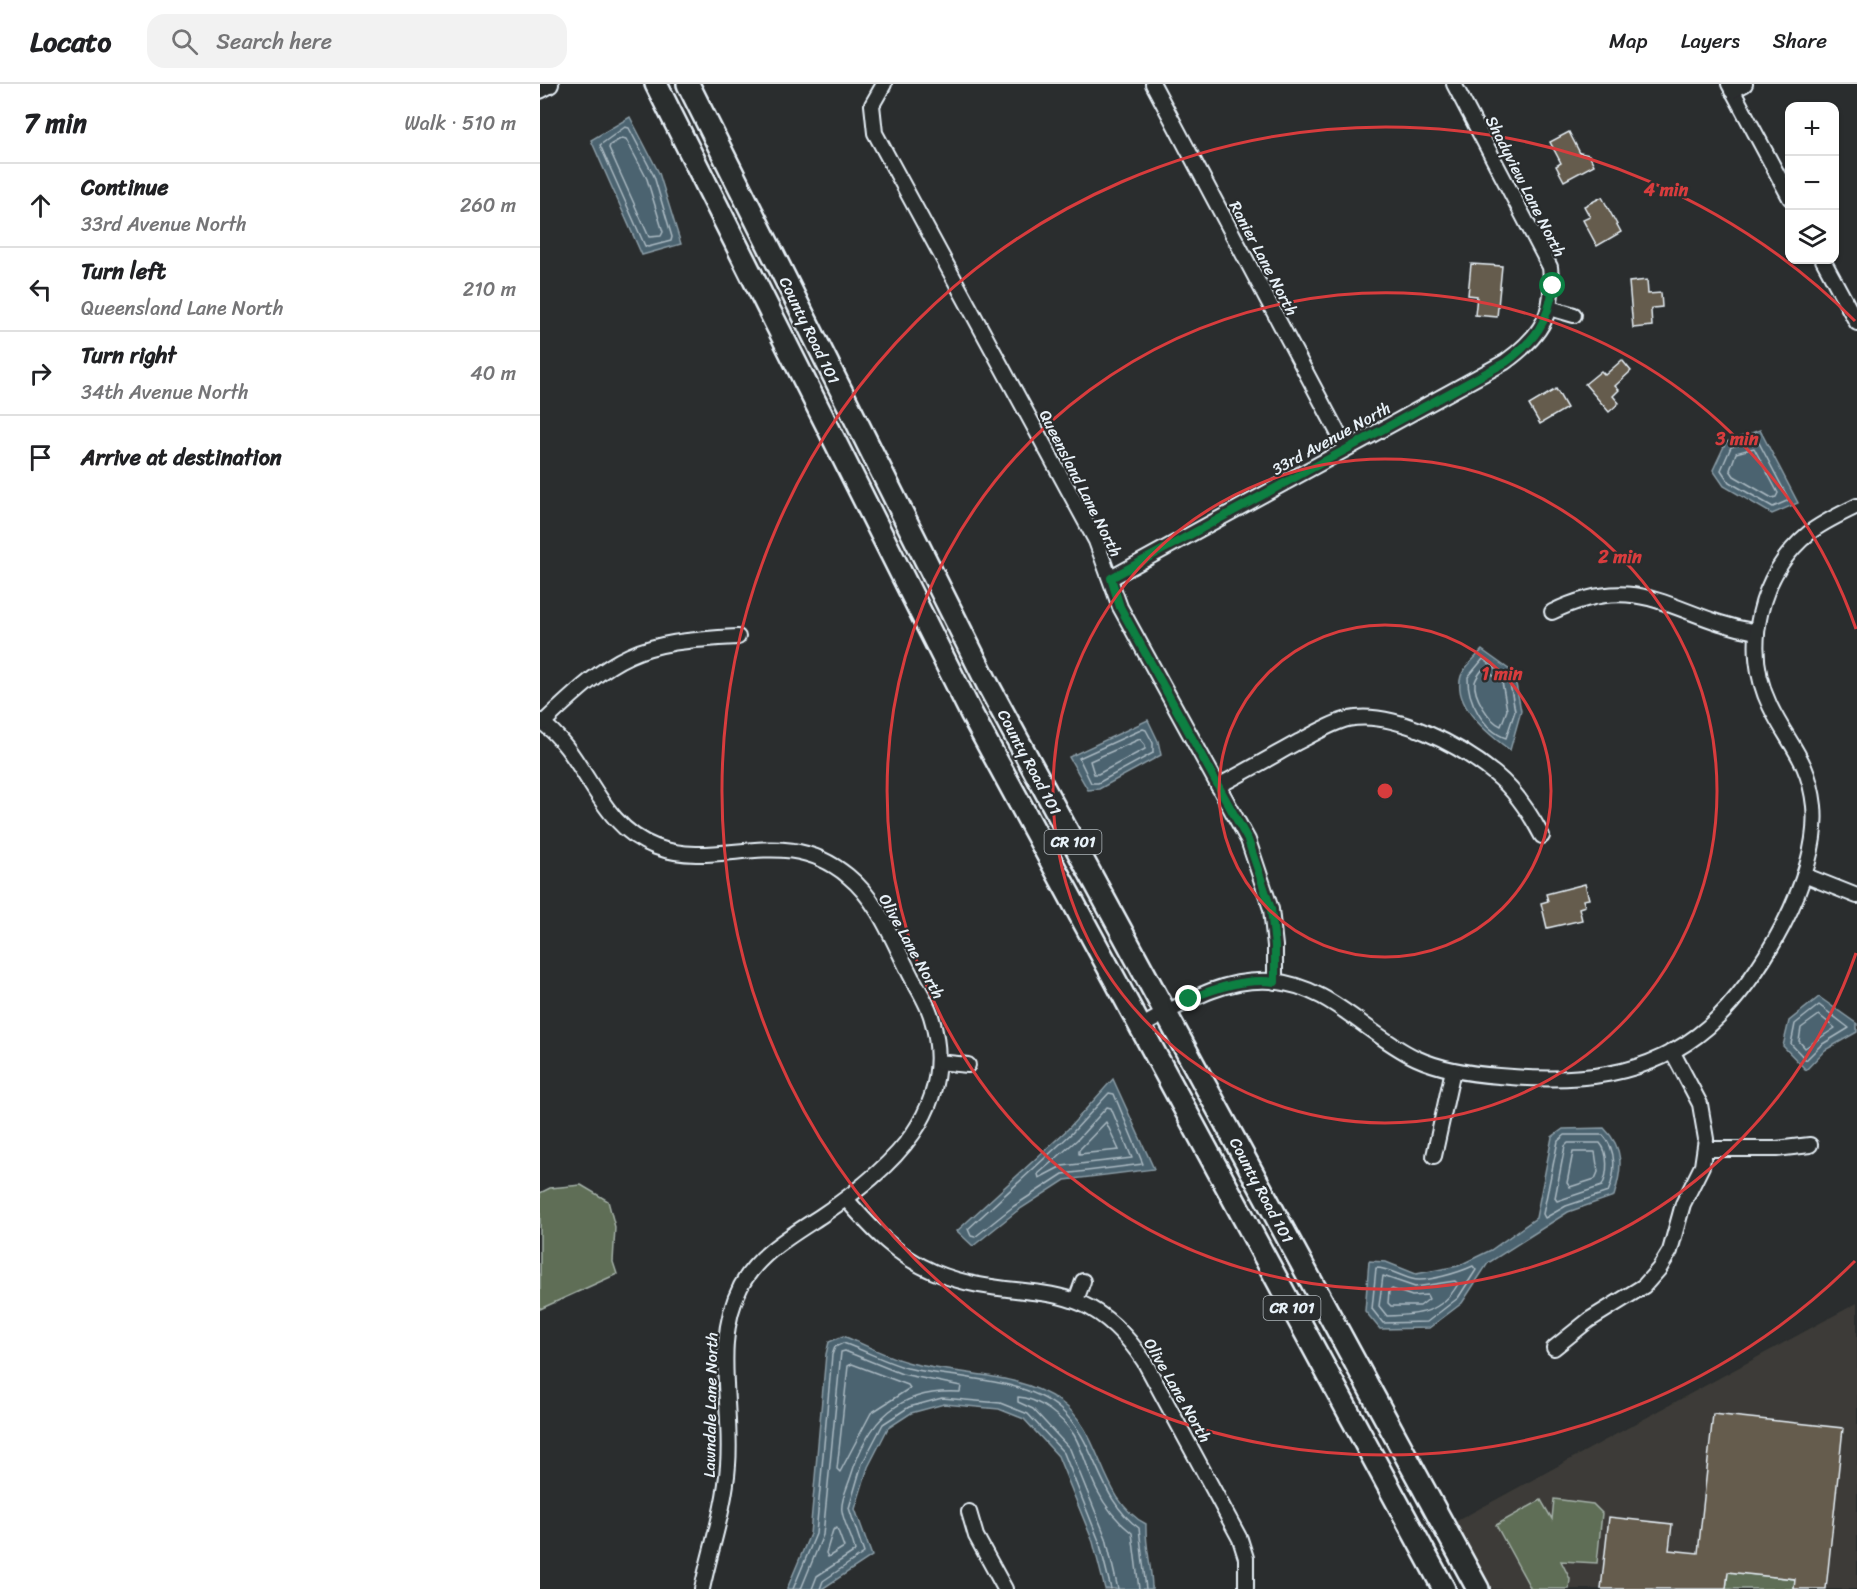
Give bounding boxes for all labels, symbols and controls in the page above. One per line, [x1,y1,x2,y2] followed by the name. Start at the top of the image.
[147,14,567,68] search box
[30,17,111,66] text: Locato
[216,22,332,61] text: Search here
[1609,22,1648,60] text: Map
[1681,22,1740,60] text: Layers
[1773,22,1827,60] text: Share
[168,25,201,58] icon: search
[24,100,87,146] text: 7 min
[1785,102,1839,264] map controls
[1785,102,1839,156] button: +
[404,106,516,141] text: Walk · 510 m
[1477,110,1574,262] street label: Shadyview Lane North
[1785,156,1839,210] button: −
[81,168,169,207] text: Continue
[1643,174,1689,206] text: 4 min
[460,188,516,223] text: 260 m
[24,189,57,222] icon: ahead
[1221,195,1306,321] street label: Ranier Lane North
[81,207,247,242] text: 33rd Avenue North
[1785,210,1839,264] button: layers
[81,252,166,291] text: Turn left
[771,271,848,389] street label: County Road 101
[463,272,516,307] text: 210 m
[1539,272,1565,298] route start
[24,273,57,306] icon: left
[81,291,283,326] text: Queensland Lane North
[81,336,176,375] text: Turn right
[470,356,516,391] text: 40 m
[24,357,57,390] icon: right
[81,375,249,410] text: 34th Avenue North
[1266,394,1396,483] street label: 33rd Avenue North
[1031,404,1130,562] street label: Queensland Lane North
[1714,423,1759,455] text: 3 min
[81,438,282,477] text: Arrive at destination
[24,441,57,474] icon: arrive
[1597,541,1642,573] text: 2 min
[1482,658,1523,690] text: 1 min
[989,704,1070,821] street label: County Road 101
[1375,781,1395,801] centre of rings
[1044,830,1102,854] road number: CR 101
[871,888,953,1004] street label: Olive Lane North
[1175,985,1201,1011] route end
[1221,1132,1302,1249] street label: County Road 101
[1264,1296,1320,1320] road number: CR 101
[695,1332,726,1478] street label: Lawndale Lane North
[1136,1332,1219,1448] street label: Olive Lane North

